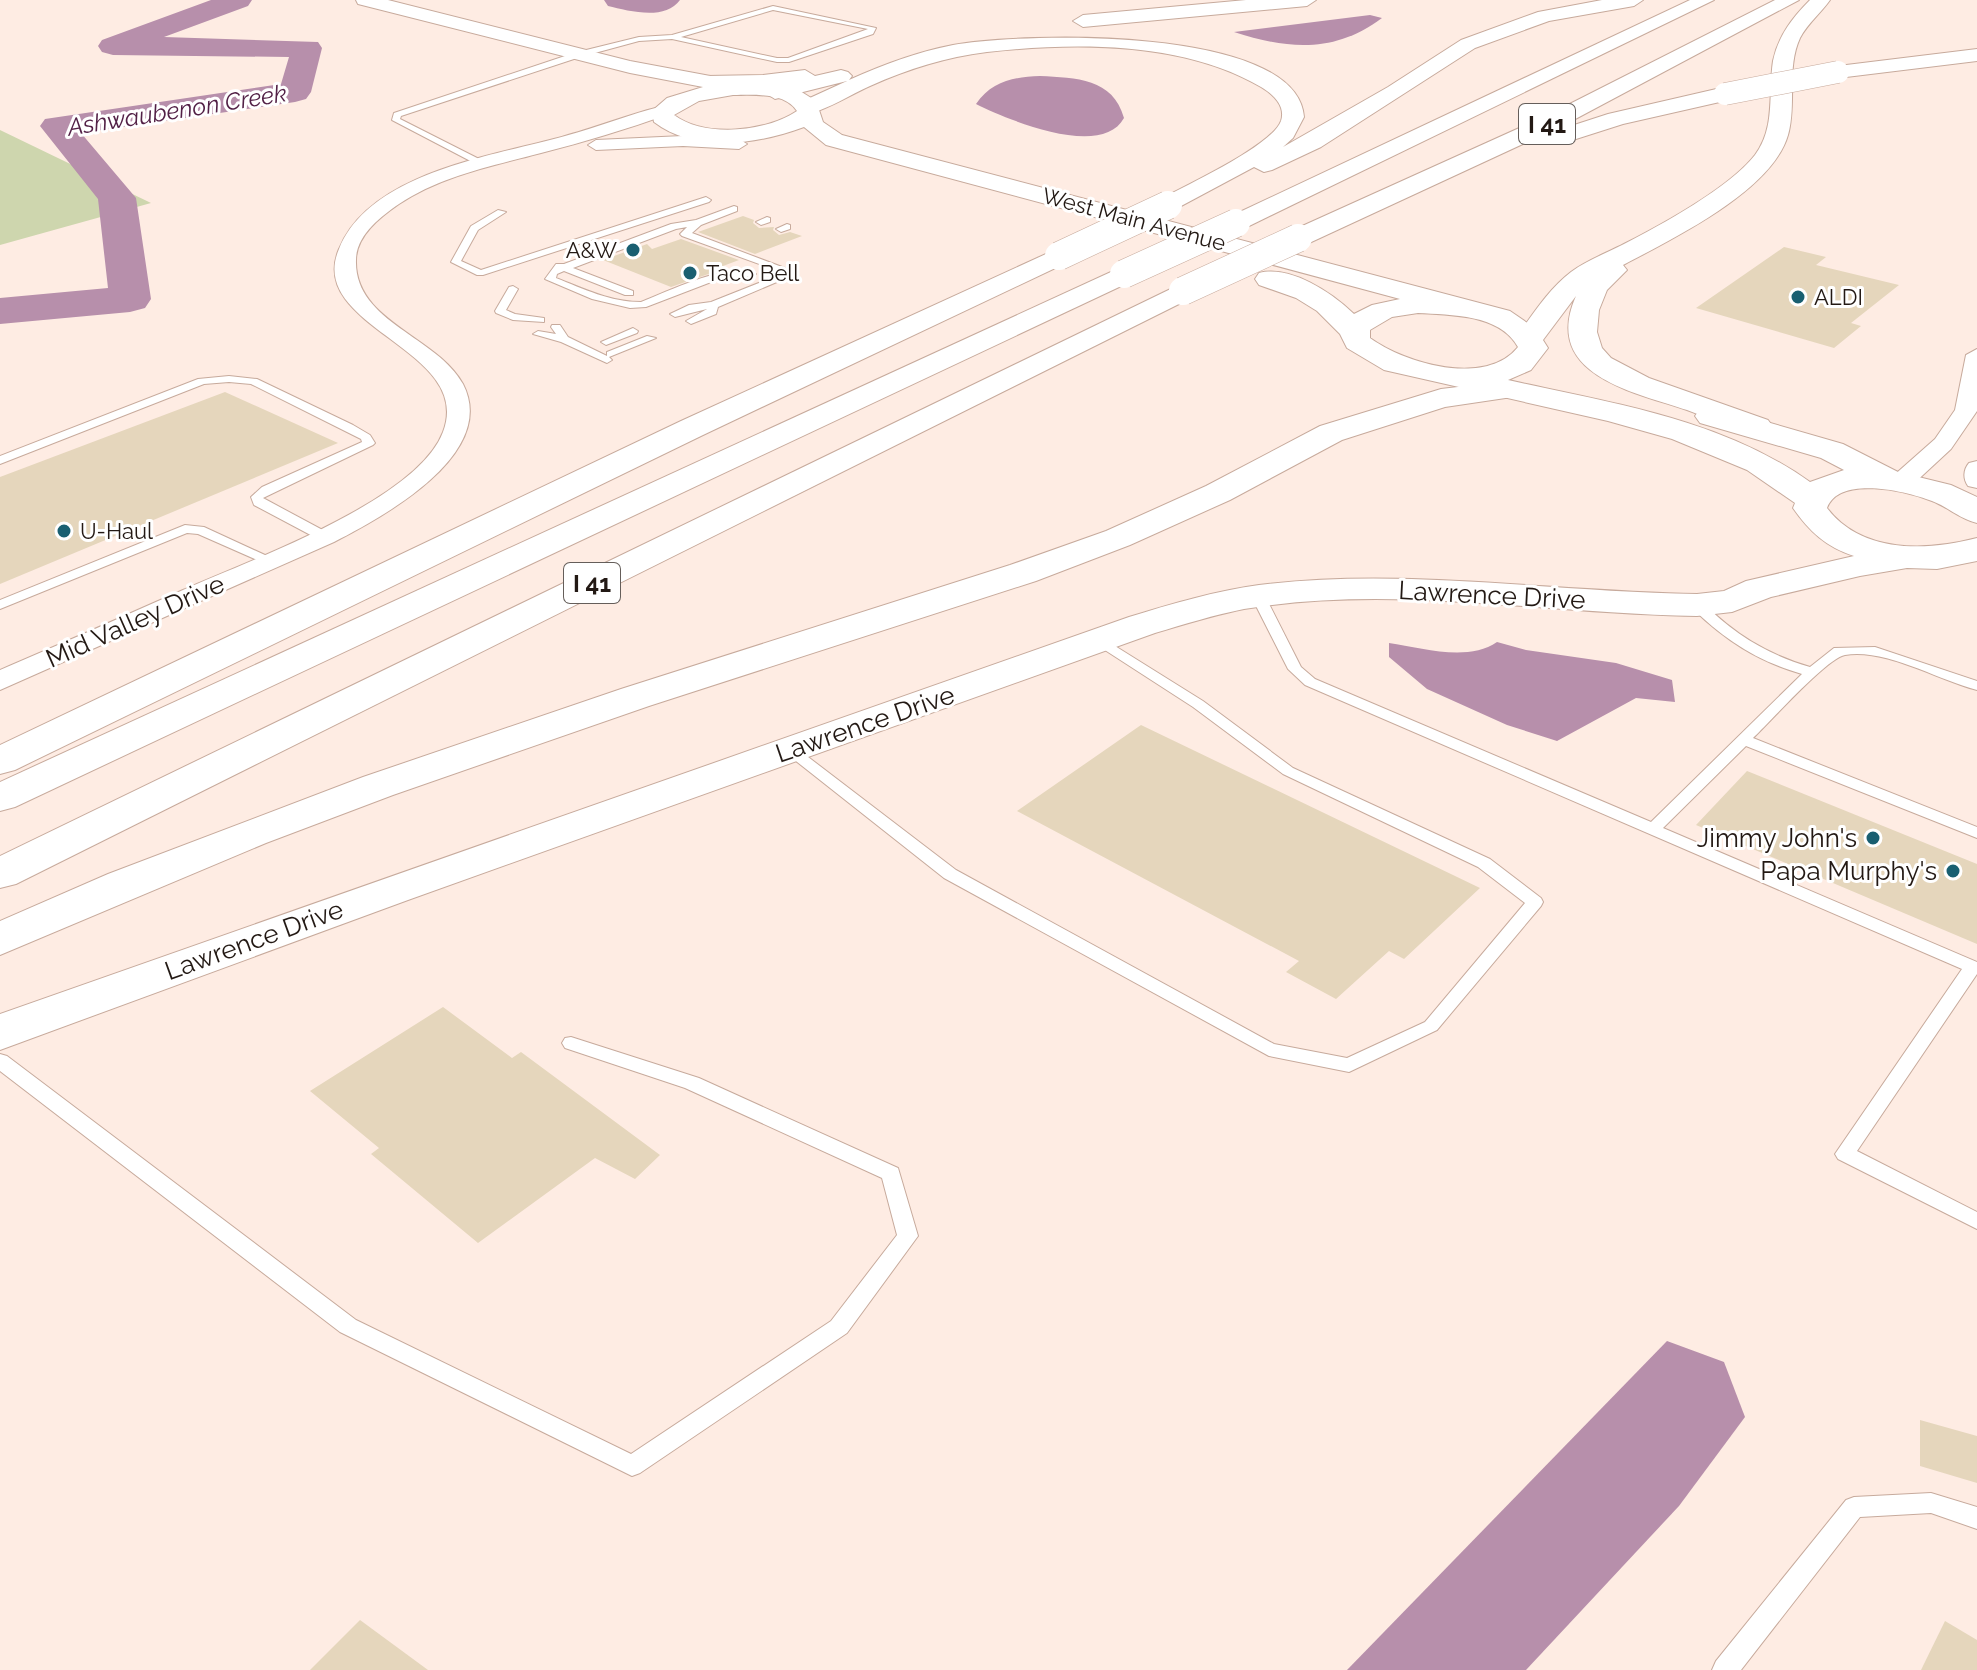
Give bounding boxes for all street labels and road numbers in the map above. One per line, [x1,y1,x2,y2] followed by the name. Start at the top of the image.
[1519,104,1575,144] road number: I 41
[1039,182,1229,256] street label: West Main Avenue
[564,563,620,603] road number: I 41
[41,568,229,674] street label: Mid Valley Drive
[1398,575,1586,615] street label: Lawrence Drive
[772,679,958,769] street label: Lawrence Drive
[161,894,347,986] street label: Lawrence Drive

